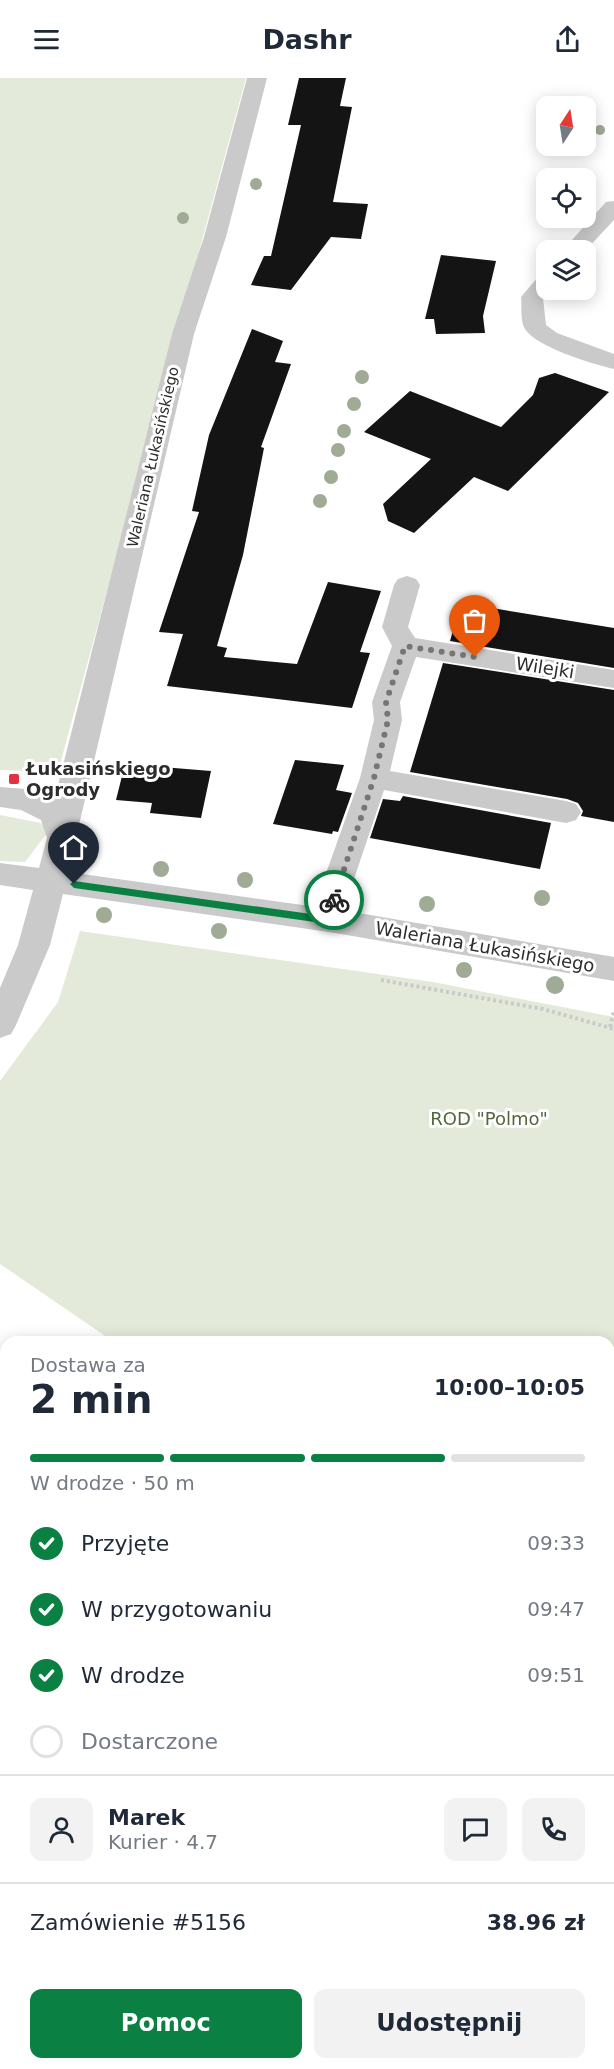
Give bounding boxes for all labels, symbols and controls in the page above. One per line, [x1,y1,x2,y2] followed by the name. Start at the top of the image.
[30,23,63,56] icon: menu
[551,23,584,56] icon: share
[262,24,352,55] text: Dashr
[536,96,596,156] north arrow
[536,96,596,300] map controls
[536,168,596,228] button: locate
[536,240,596,300] button: layers
[123,365,183,549] street label: Waleriana Łukasińskiego
[449,595,500,657] pin
[458,604,491,637] icon: bag
[514,653,576,682] street label: Wilejki
[25,758,171,800] place label: Łukasińskiego Ogrody
[7,772,21,786] marker: Łukasińskiego Ogrody
[48,822,99,884] pin
[57,831,90,864] icon: home
[304,870,364,930] courier
[318,884,351,917] icon: bike
[374,917,596,976] street label: Waleriana Łukasińskiego
[430,1108,548,1129] park label: ROD "Polmo"
[30,1353,146,1377] text: Dostawa za
[434,1375,585,1400] text: 10:00–10:05
[30,1377,152,1422] text: 2 min
[30,1471,195,1495] text: W drodze · 50 m
[30,1527,63,1560] icon: check
[81,1531,169,1556] text: Przyjęte
[527,1531,585,1555] text: 09:33
[30,1593,63,1626] icon: check
[81,1597,272,1622] text: W przygotowaniu
[527,1597,585,1621] text: 09:47
[30,1659,63,1692] icon: check
[81,1663,185,1688] text: W drodze
[527,1663,585,1687] text: 09:51
[81,1729,218,1754] text: Dostarczone
[30,1798,93,1861] button: person
[444,1798,507,1861] button: chat
[522,1798,585,1861] button: phone
[108,1805,185,1830] text: Marek
[108,1830,218,1854] text: Kurier · 4.7
[30,1910,246,1935] text: Zamówienie #5156
[487,1910,585,1935] text: 38.96 zł
[30,1989,302,2058] button: Pomoc
[314,1989,585,2058] button: Udostępnij

